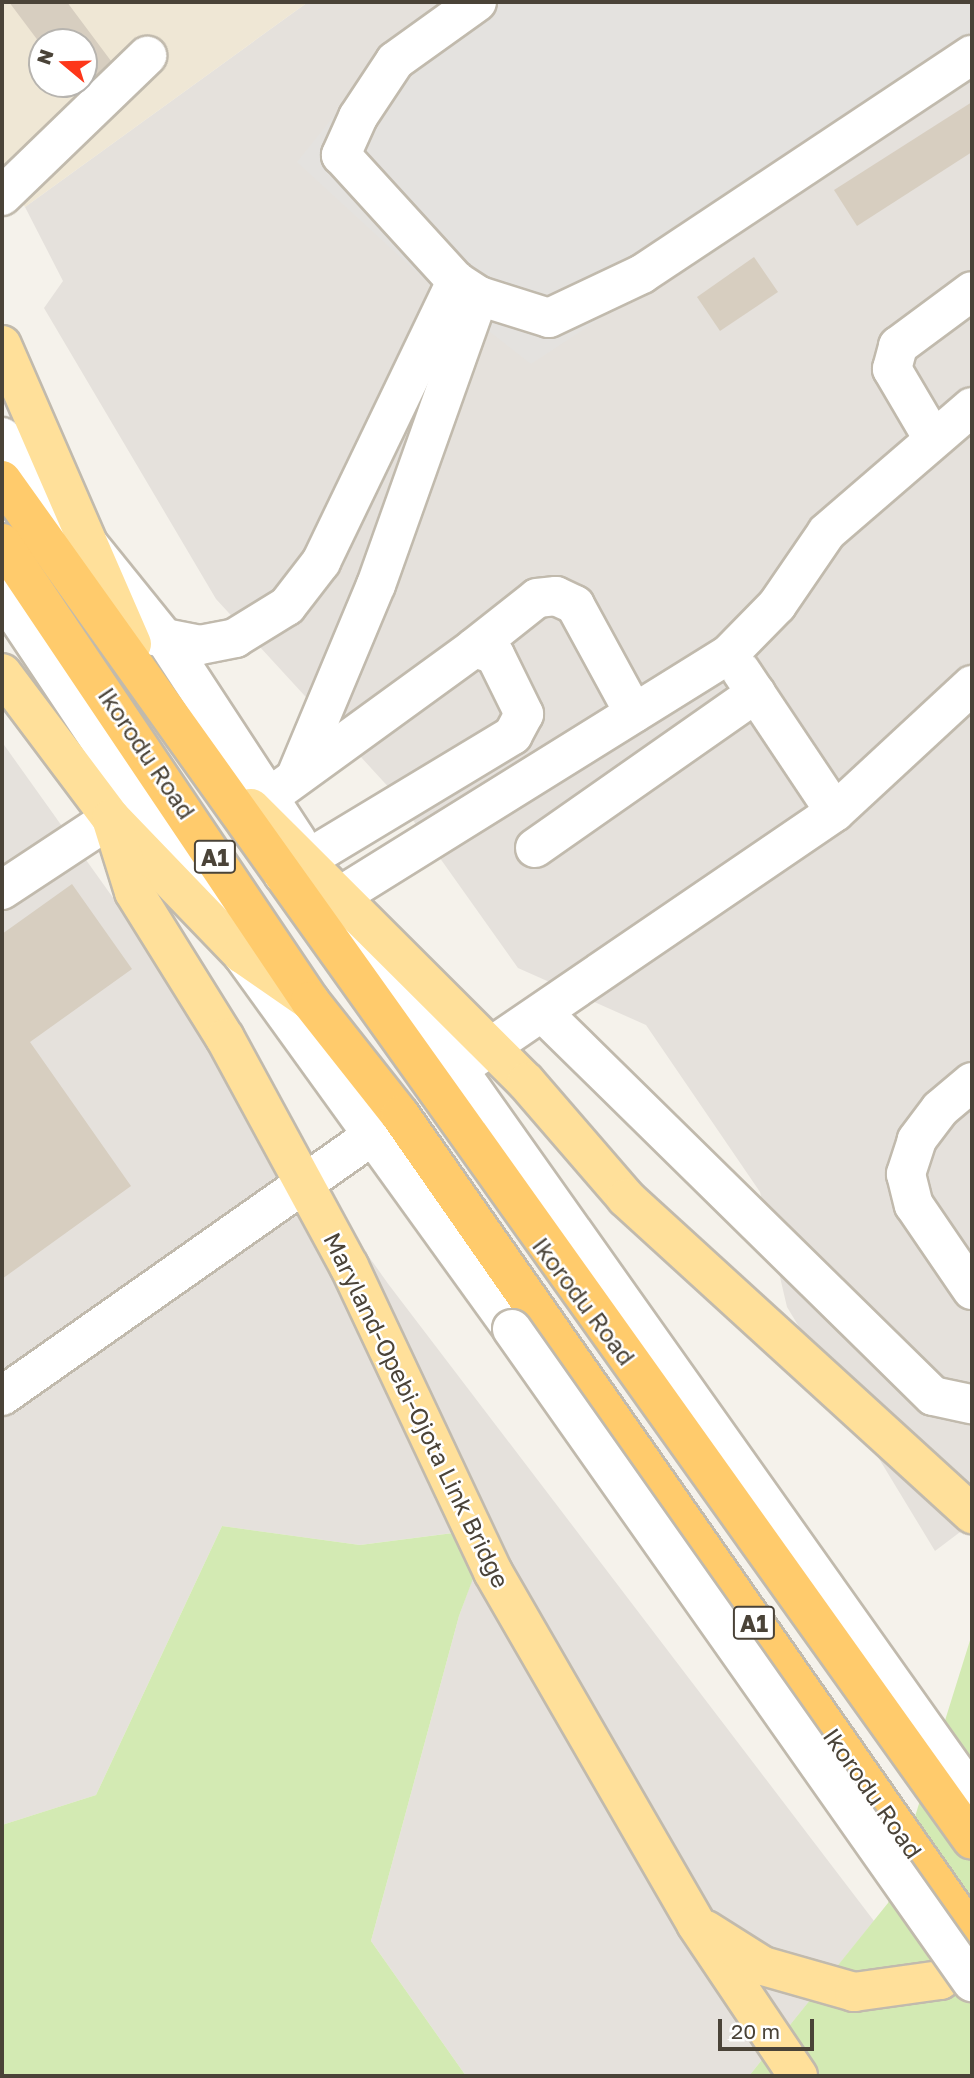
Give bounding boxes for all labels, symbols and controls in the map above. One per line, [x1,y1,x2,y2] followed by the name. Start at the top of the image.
[28,28,98,98] north arrow
[31,46,58,67] text: N
[92,682,202,824] street label: Ikorodu Road
[192,838,238,876] road number: A1
[318,1228,516,1592] street label: Maryland-Opebi-Ojota Link Bridge
[527,1231,641,1371] street label: Ikorodu Road
[731,1604,777,1642] road number: A1
[817,1722,929,1864] street label: Ikorodu Road
[722,2004,818,2048] scale bar
[731,2018,780,2044] text: 20 m

